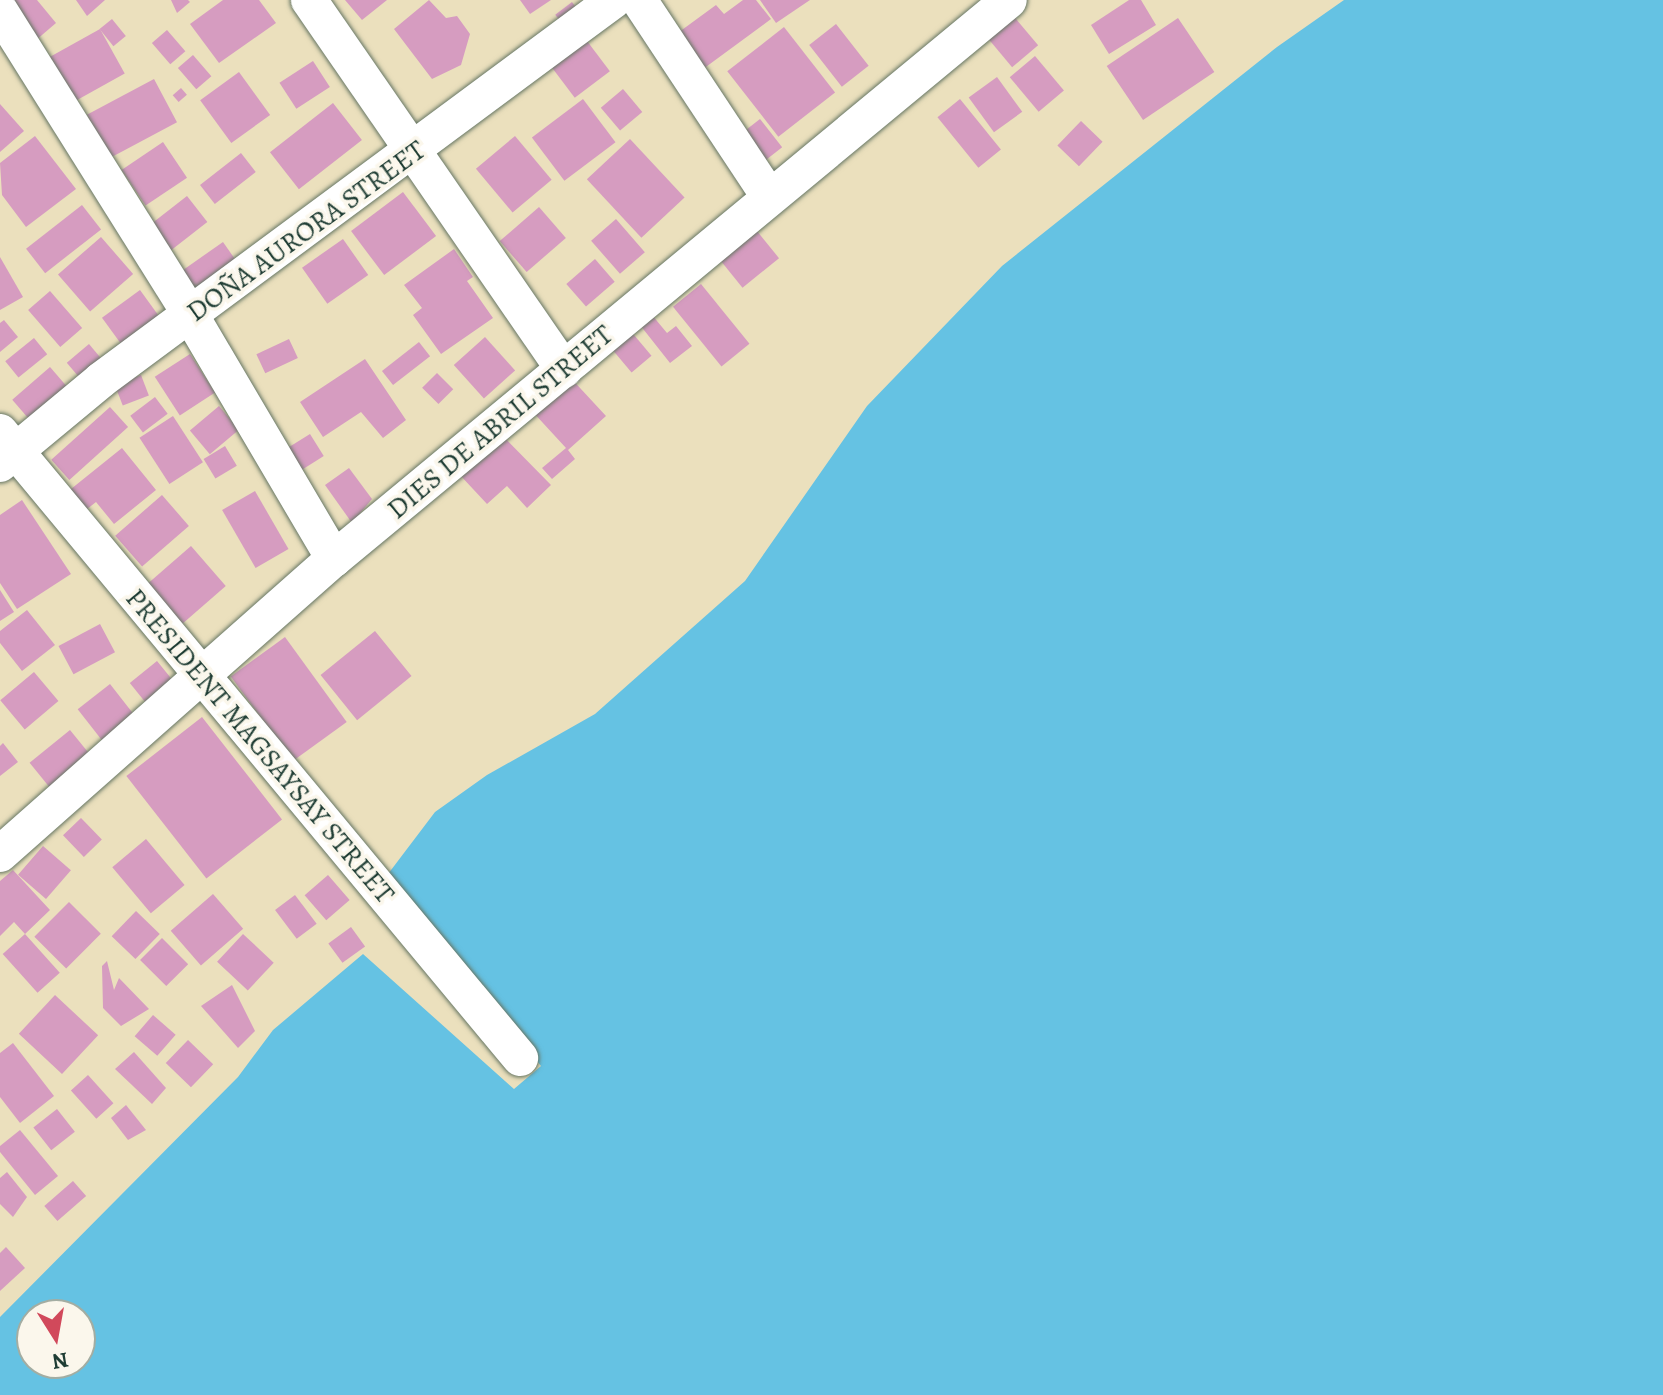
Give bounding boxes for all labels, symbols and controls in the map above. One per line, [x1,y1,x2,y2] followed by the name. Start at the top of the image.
[180,133,432,329] street label: DOÑA AURORA STREET
[380,318,620,526] street label: DIES DE ABRIL STREET
[118,582,402,910] street label: PRESIDENT MAGSAYSAY STREET
[16,1299,96,1379] north arrow
[49,1344,71,1377] text: N

